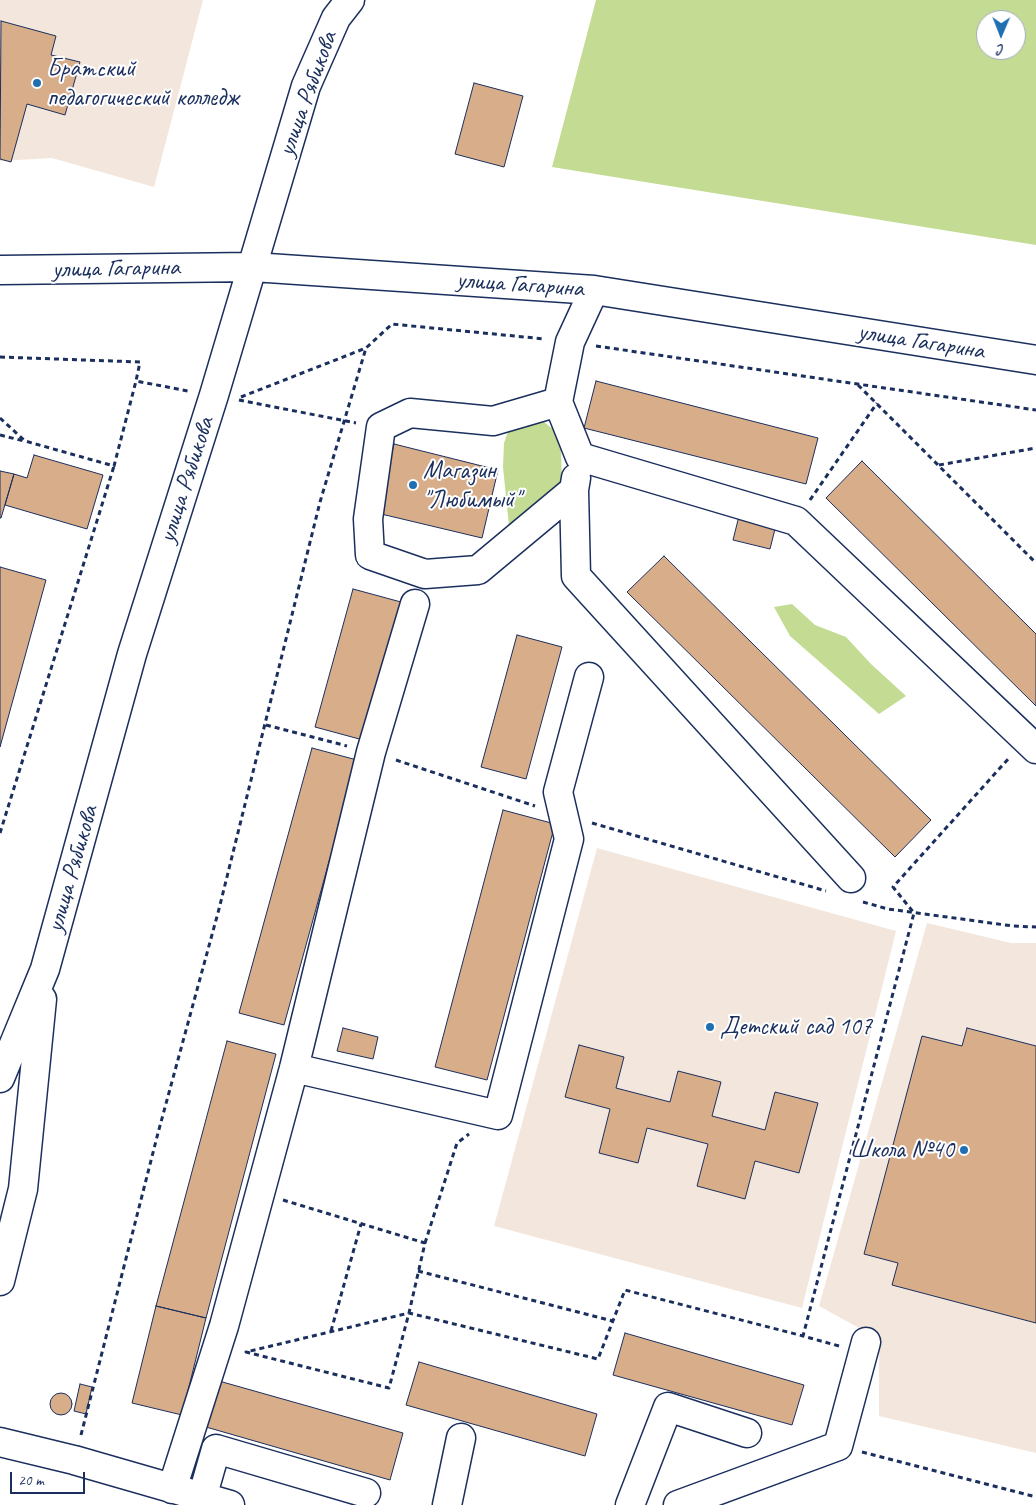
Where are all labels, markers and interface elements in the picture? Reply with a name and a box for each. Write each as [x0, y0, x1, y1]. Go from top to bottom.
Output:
north arrow [976, 10, 1026, 60]
street label: улица Рябикова [272, 28, 344, 160]
text: С [997, 41, 1004, 58]
place label: Братский педагогический колледж [47, 54, 238, 113]
marker: Братский педагогический колледж [31, 77, 43, 89]
street label: улица Гагарина [52, 253, 180, 285]
street label: улица Гагарина [455, 266, 585, 304]
street label: улица Гагарина [856, 317, 986, 367]
street label: улица Рябикова [153, 413, 221, 547]
place label: Магазин "Любимый" [423, 456, 520, 515]
marker: Магазин "Любимый" [407, 479, 419, 491]
street label: улица Рябикова [41, 802, 105, 936]
place label: Детский сад 107 [720, 1012, 872, 1042]
marker: Детский сад 107 [704, 1021, 716, 1033]
place label: Школа №40 [850, 1135, 954, 1165]
marker: Школа №40 [958, 1144, 970, 1156]
scale bar [12, 1462, 88, 1494]
text: 20 m [18, 1471, 44, 1490]

